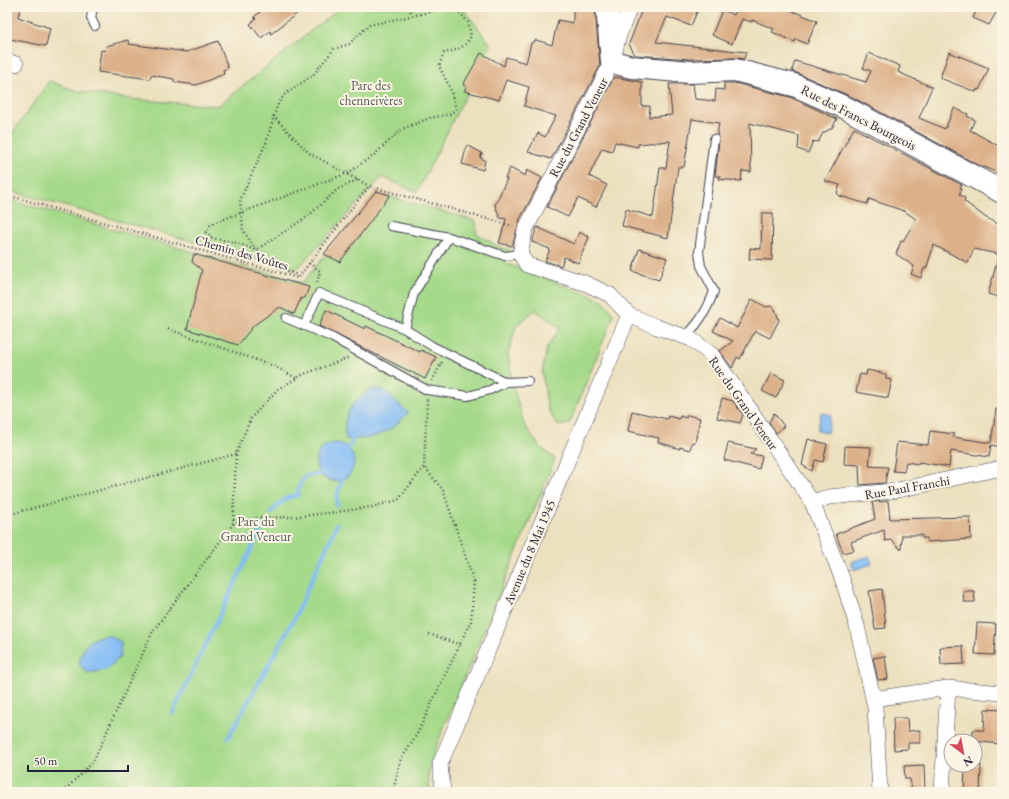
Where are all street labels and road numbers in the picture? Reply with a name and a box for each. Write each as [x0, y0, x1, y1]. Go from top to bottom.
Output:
street label: Rue du Grand Veneur [545, 74, 612, 180]
street label: Rue des Francs Bourgeois [798, 81, 919, 154]
street label: Chemin des Voûtes [193, 231, 290, 274]
street label: Rue du Grand Veneur [705, 353, 783, 454]
street label: Rue Paul Franchi [863, 472, 951, 503]
street label: Avenue du 8 Mai 1945 [499, 497, 559, 608]

